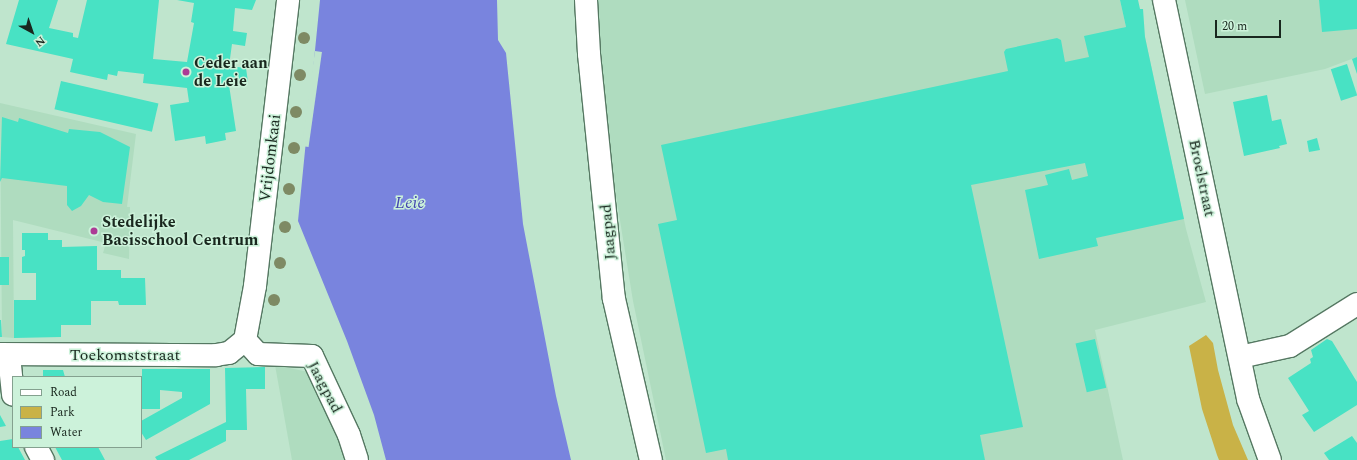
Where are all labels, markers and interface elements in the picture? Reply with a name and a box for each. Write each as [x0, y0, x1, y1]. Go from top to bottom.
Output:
north arrow [12, 12, 52, 52]
scale bar [1217, 12, 1283, 38]
text: 20 m [1222, 17, 1247, 36]
text: N [31, 32, 49, 51]
place label: Ceder aan de Leie [194, 53, 268, 91]
marker: Ceder aan de Leie [181, 67, 191, 77]
street label: Vrijdomkaai [255, 113, 285, 203]
street label: Broelstraat [1184, 138, 1220, 218]
water label: Leie [395, 194, 425, 214]
street label: Jaagpad [596, 203, 620, 261]
place label: Stedelijke Basisschool Centrum [102, 212, 258, 250]
marker: Stedelijke Basisschool Centrum [89, 226, 99, 236]
street label: Toekomststraat [70, 345, 180, 365]
street label: Jaagpad [303, 358, 347, 416]
legend [12, 376, 142, 448]
text: Road [50, 383, 77, 402]
text: Park [50, 403, 75, 422]
text: Water [50, 423, 82, 442]

